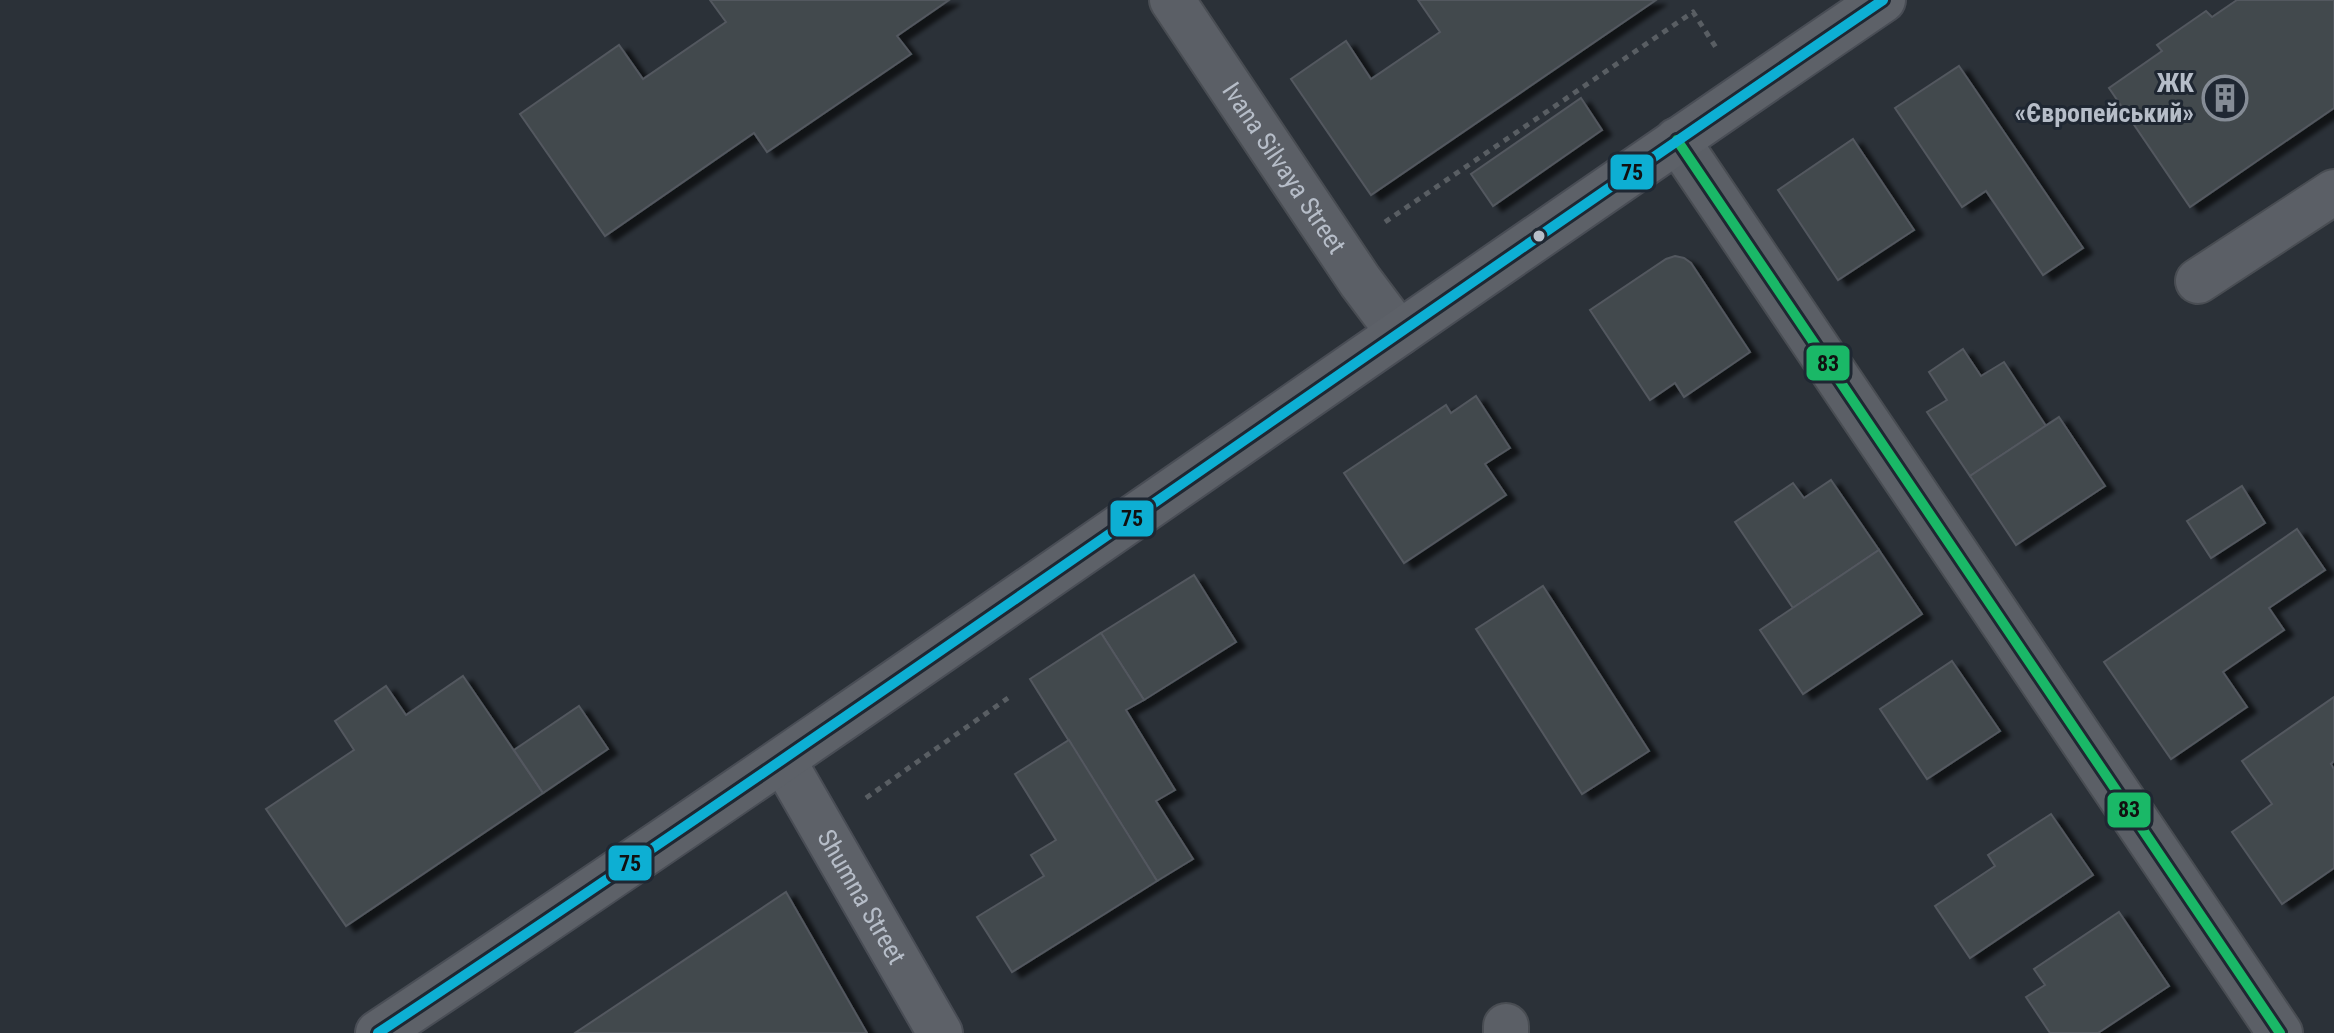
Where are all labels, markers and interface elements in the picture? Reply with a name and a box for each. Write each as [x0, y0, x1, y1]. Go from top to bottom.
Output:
place label: ЖК «Європейський» [2015, 68, 2194, 128]
building icon: ЖК «Європейський» [2201, 74, 2249, 122]
street label: Ivana Silvaya Street [1216, 77, 1352, 259]
line badge: 75 [1609, 153, 1655, 191]
text: 75 [1621, 160, 1643, 185]
unlabelled marker [1531, 228, 1547, 244]
line badge: 83 [1805, 344, 1851, 382]
text: 83 [1817, 351, 1839, 376]
line badge: 75 [1109, 499, 1155, 538]
text: 75 [1121, 506, 1143, 531]
line badge: 83 [2106, 791, 2152, 829]
text: 83 [2118, 797, 2140, 822]
street label: Shumna Street [811, 824, 912, 970]
line badge: 75 [607, 844, 653, 882]
text: 75 [619, 851, 641, 876]

